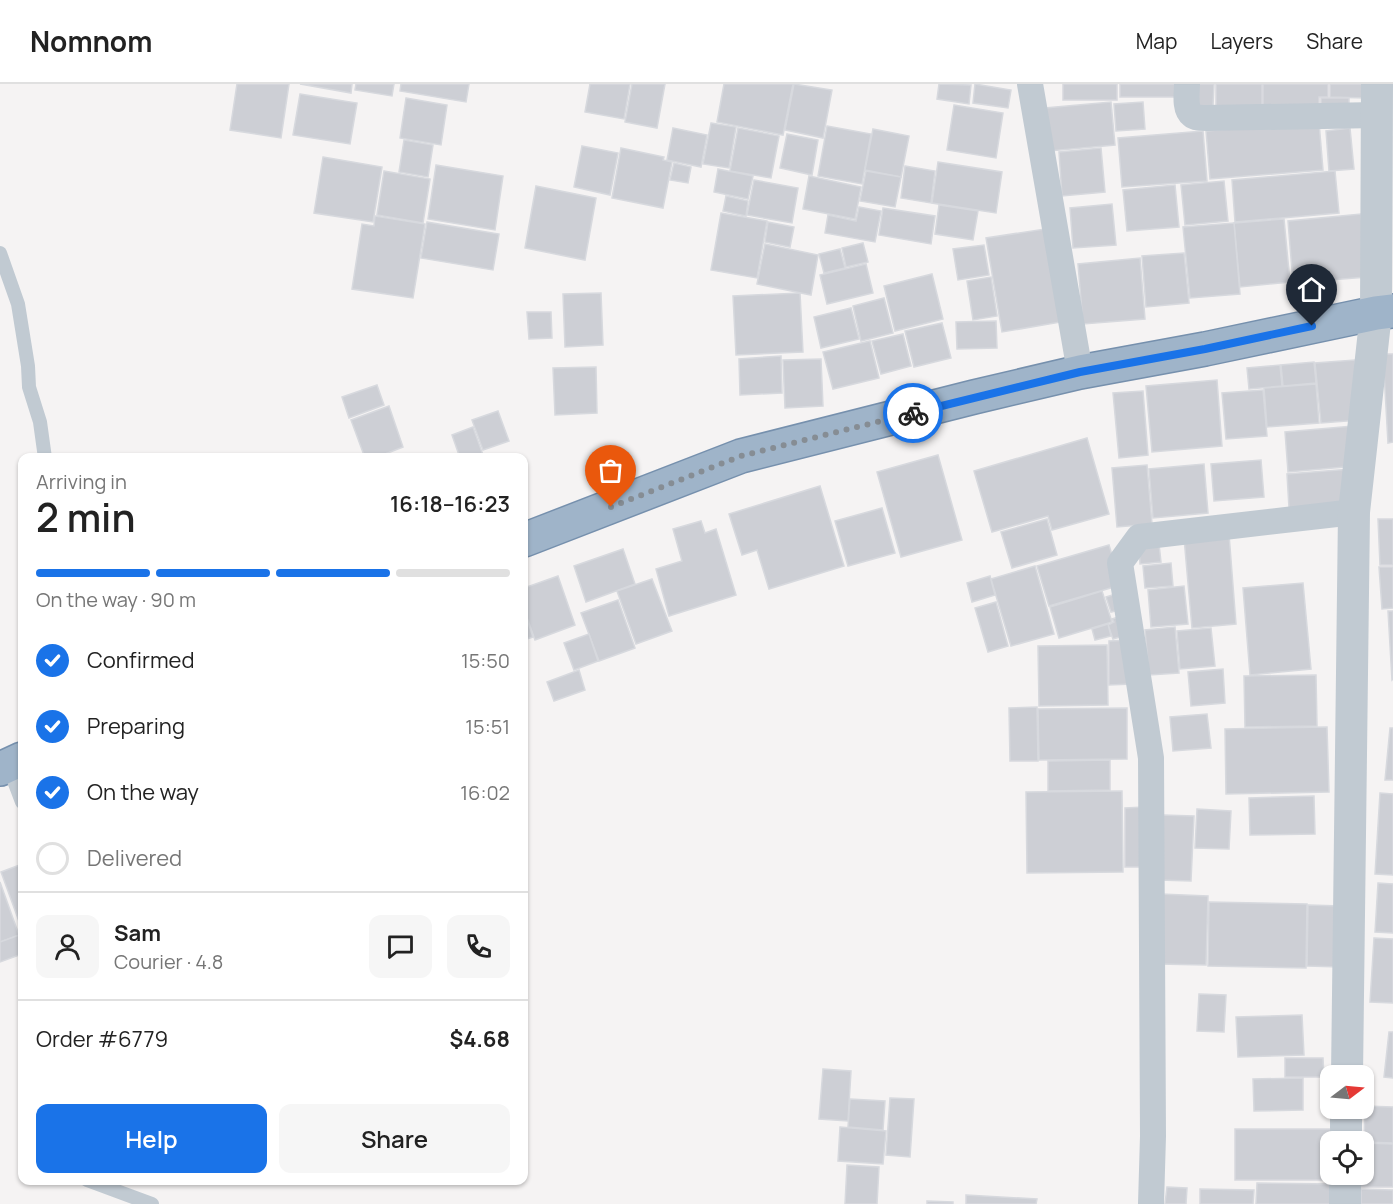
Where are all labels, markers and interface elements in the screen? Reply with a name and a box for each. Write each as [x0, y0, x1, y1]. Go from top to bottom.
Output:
text: Nomnom [30, 22, 152, 60]
text: Map [1136, 27, 1177, 55]
text: Layers [1210, 27, 1273, 55]
text: Share [1306, 27, 1363, 55]
pin [1286, 264, 1337, 326]
icon: home [1295, 273, 1328, 306]
courier [883, 383, 943, 443]
icon: bike [897, 397, 930, 430]
pin [585, 445, 636, 507]
icon: bag [594, 454, 627, 487]
text: Arriving in [36, 468, 127, 495]
text: 16:18–16:23 [390, 489, 510, 519]
text: 2 min [36, 490, 135, 544]
text: On the way · 90 m [36, 586, 196, 613]
icon: check [36, 644, 69, 677]
text: Confirmed [87, 645, 195, 675]
text: 15:50 [461, 647, 510, 674]
icon: check [36, 710, 69, 743]
text: Preparing [87, 711, 185, 741]
text: 15:51 [465, 713, 510, 740]
icon: check [36, 776, 69, 809]
text: On the way [87, 777, 199, 807]
text: 16:02 [460, 779, 510, 806]
text: Delivered [87, 843, 182, 873]
button: person [36, 915, 99, 978]
button: chat [369, 915, 432, 978]
button: phone [447, 915, 510, 978]
text: Sam [114, 918, 161, 948]
text: Courier · 4.8 [114, 948, 223, 975]
text: Order #6779 [36, 1024, 168, 1054]
text: $4.68 [449, 1024, 510, 1054]
north arrow [1320, 1065, 1374, 1119]
map controls [1320, 1065, 1374, 1185]
button: Help [36, 1104, 267, 1173]
button: Share [279, 1104, 510, 1173]
button: locate [1320, 1131, 1374, 1185]

